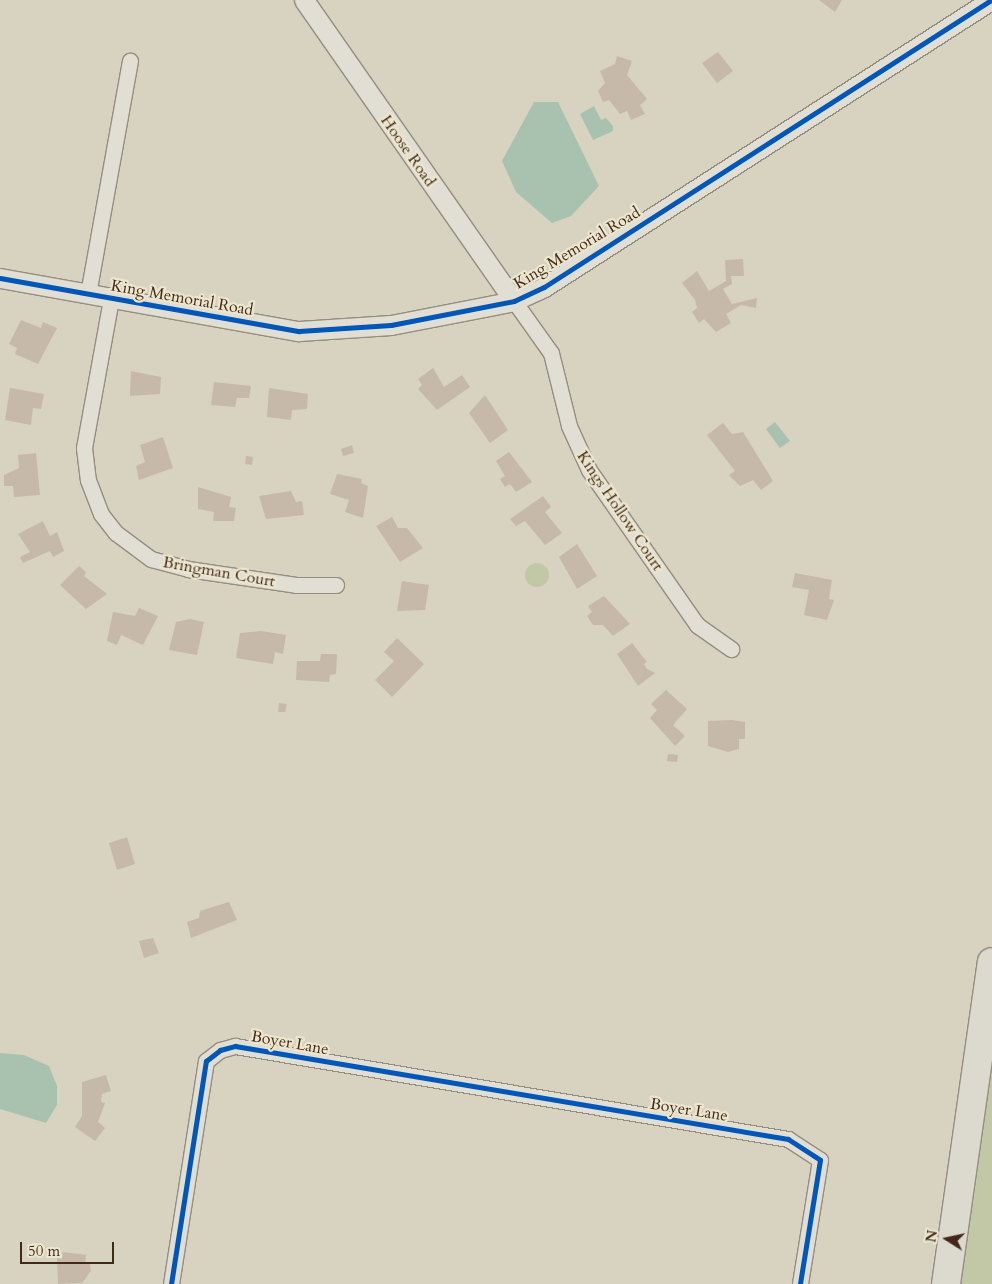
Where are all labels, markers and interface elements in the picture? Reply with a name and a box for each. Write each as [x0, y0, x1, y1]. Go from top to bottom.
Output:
street label: Hoose Road [376, 112, 440, 190]
street label: King Memorial Road [510, 203, 644, 293]
street label: King Memorial Road [109, 276, 255, 320]
street label: Kings Hollow Court [573, 447, 667, 575]
street label: Bringman Court [161, 553, 277, 591]
street label: Boyer Lane [250, 1027, 330, 1059]
street label: Boyer Lane [649, 1094, 729, 1126]
north arrow [922, 1214, 972, 1264]
text: N [921, 1229, 942, 1244]
scale bar [22, 1232, 116, 1264]
text: 50 m [28, 1241, 60, 1261]

